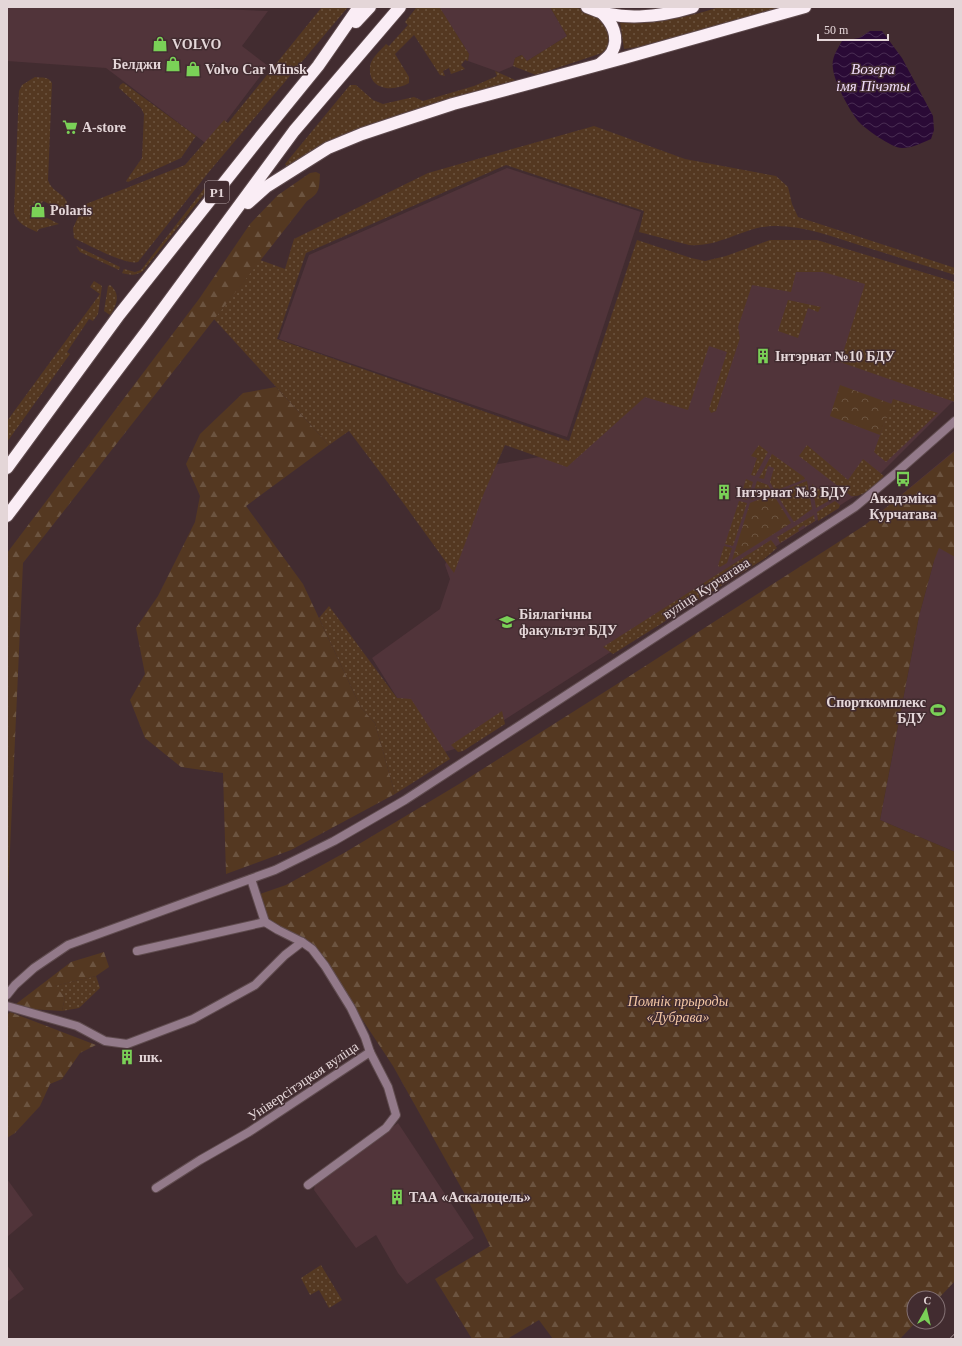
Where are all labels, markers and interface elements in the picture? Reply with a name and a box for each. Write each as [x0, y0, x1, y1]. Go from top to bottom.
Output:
scale bar [818, 16, 888, 42]
text: 50 m [824, 23, 849, 37]
shop icon: VOLVO [151, 35, 169, 53]
place label: VOLVO [172, 37, 222, 52]
shop icon: Белджи [164, 55, 182, 73]
place label: Белджи [112, 57, 161, 72]
shop icon: Volvo Car Minsk [184, 60, 202, 78]
water label: Возера імя Пічэты [836, 61, 910, 94]
place label: Volvo Car Minsk [205, 62, 307, 77]
supermarket icon: А-store [61, 118, 79, 136]
place label: А-store [82, 120, 126, 135]
road number: Р1 [205, 181, 229, 203]
shop icon: Polaris [29, 201, 47, 219]
place label: Polaris [50, 203, 93, 218]
building icon: Інтэрнат №10 БДУ [754, 347, 772, 365]
place label: Інтэрнат №10 БДУ [775, 349, 895, 364]
bus stop icon: Акадэміка Курчатава [894, 470, 912, 488]
building icon: Інтэрнат №3 БДУ [715, 483, 733, 501]
place label: Інтэрнат №3 БДУ [736, 485, 849, 500]
place label: Акадэміка Курчатава [869, 491, 937, 522]
street label: вуліца Курчатава [660, 554, 753, 622]
place label: Біялагічны факультэт БДУ [519, 607, 617, 638]
school or university icon: Біялагічны факультэт БДУ [498, 613, 516, 631]
place label: Спорткомплекс БДУ [826, 695, 926, 726]
sports icon: Спорткомплекс БДУ [929, 701, 947, 719]
park label: Помнік прыроды «Дубрава» [627, 994, 728, 1025]
street label: Універсітэцкая вуліца [245, 1038, 362, 1124]
building icon: шк. [118, 1048, 136, 1066]
place label: шк. [139, 1050, 162, 1065]
building icon: ТАА «Аскалоцель» [388, 1188, 406, 1206]
place label: ТАА «Аскалоцель» [409, 1190, 531, 1205]
north arrow [906, 1290, 946, 1330]
text: С [923, 1294, 932, 1307]

